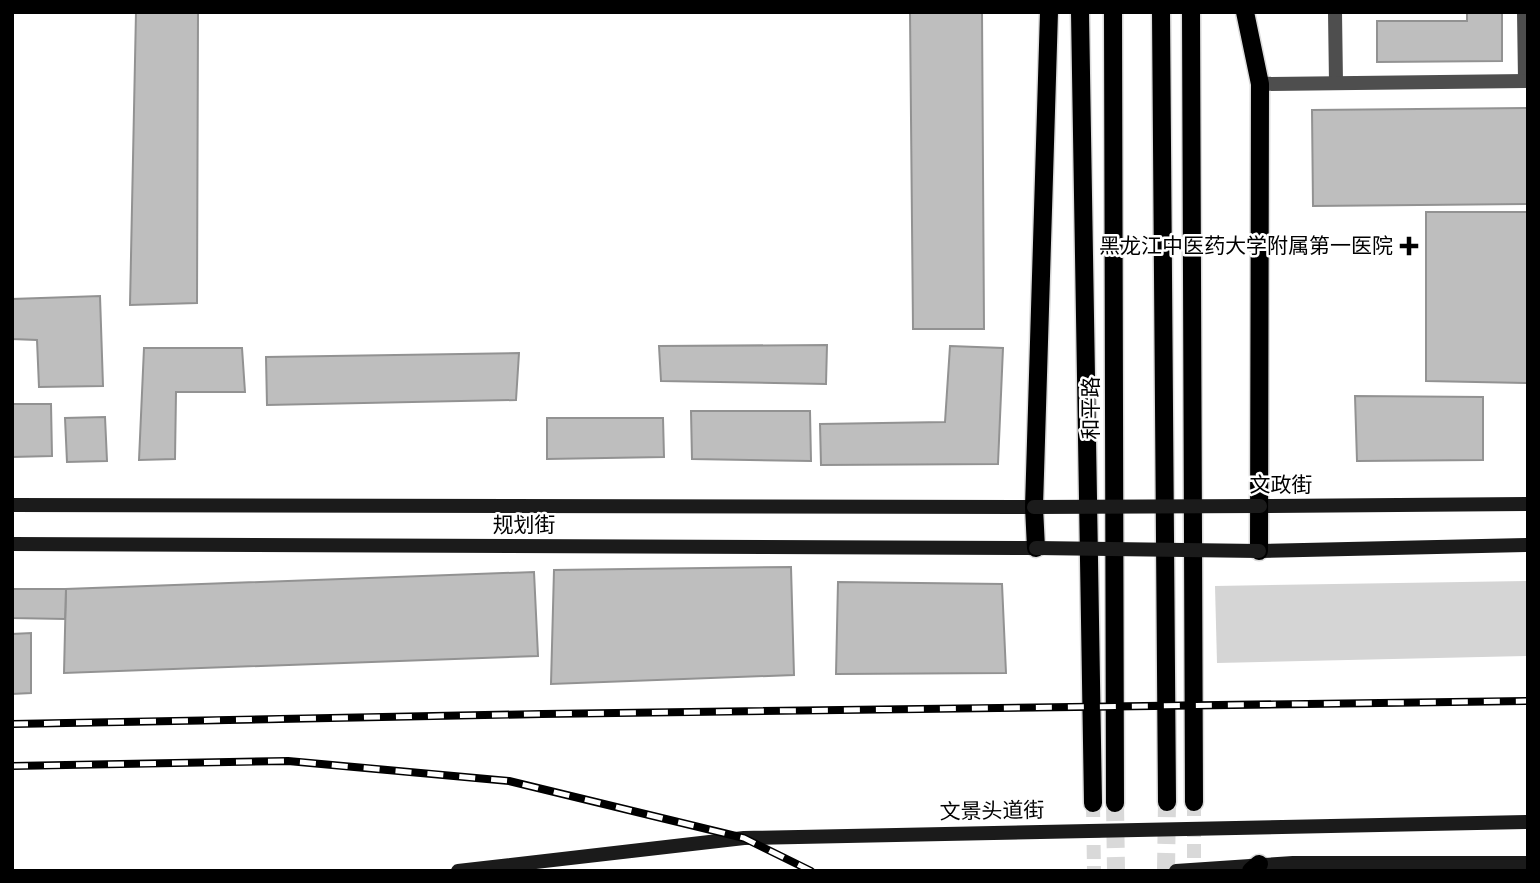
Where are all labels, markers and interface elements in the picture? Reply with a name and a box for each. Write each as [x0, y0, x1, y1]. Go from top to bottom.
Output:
place label: 黑龙江中医药大学附属第一医院 [1099, 234, 1393, 261]
marker: 黑龙江中医药大学附属第一医院 [1399, 236, 1419, 256]
street label: 和平路 [1079, 377, 1106, 440]
street label: 文政街 [1250, 473, 1313, 500]
street label: 规划街 [493, 513, 556, 540]
street label: 文景头道街 [939, 798, 1045, 827]

